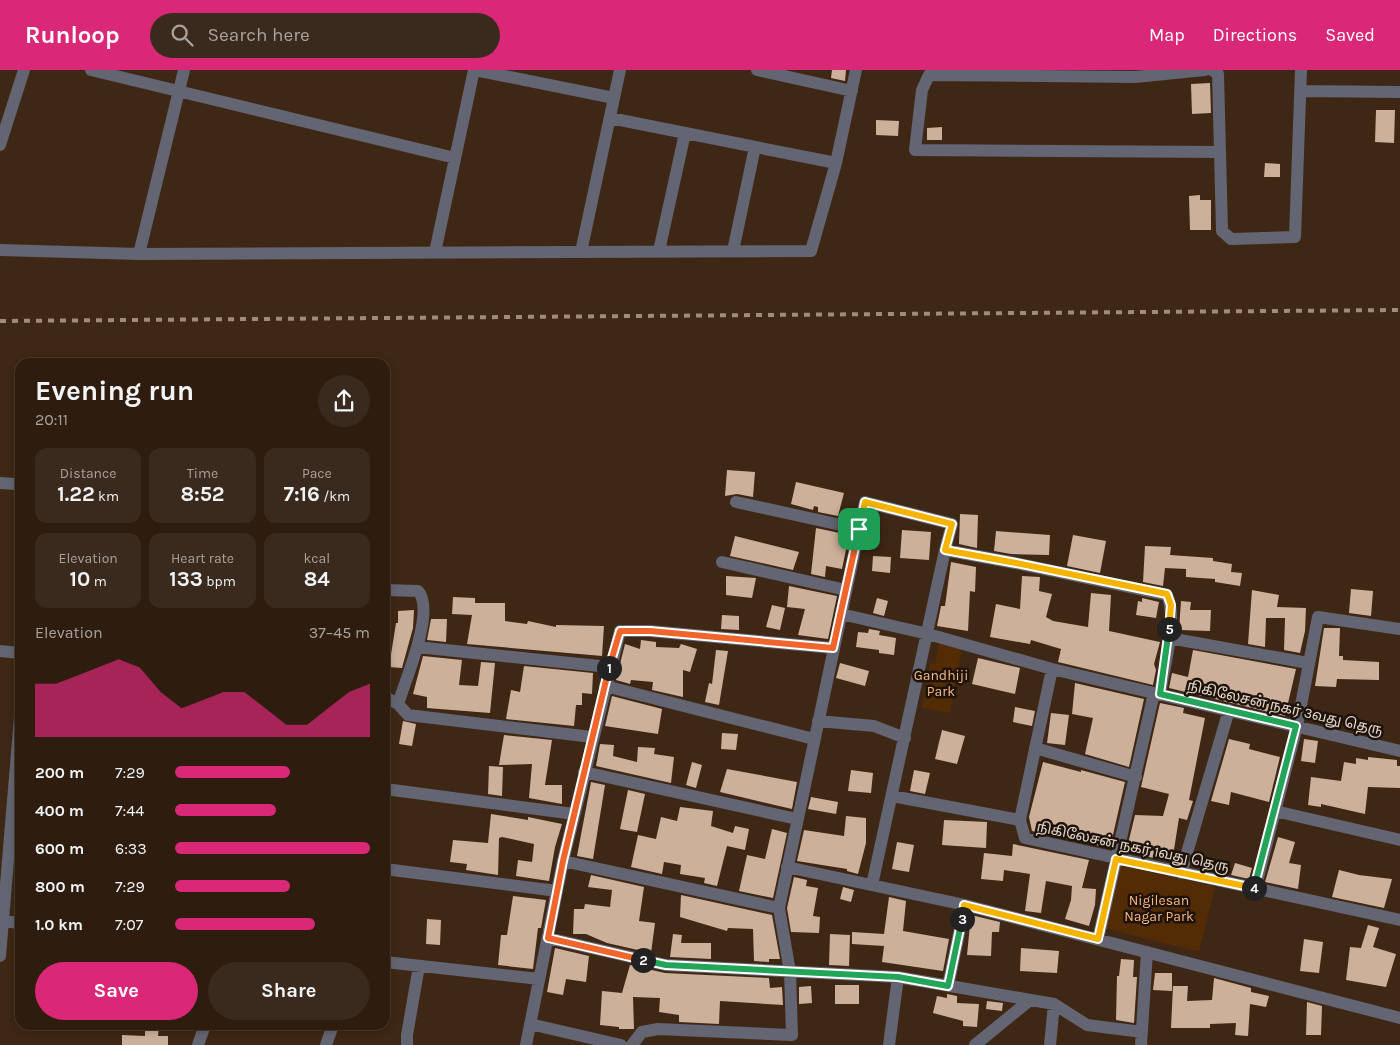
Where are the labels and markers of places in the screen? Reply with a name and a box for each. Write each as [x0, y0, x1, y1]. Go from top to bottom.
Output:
pin [838, 508, 880, 550]
pin: 5 [1156, 616, 1182, 642]
pin: 1 [596, 656, 622, 680]
pin: 4 [1242, 876, 1266, 900]
pin: 3 [950, 906, 974, 932]
pin: 2 [630, 948, 656, 972]

